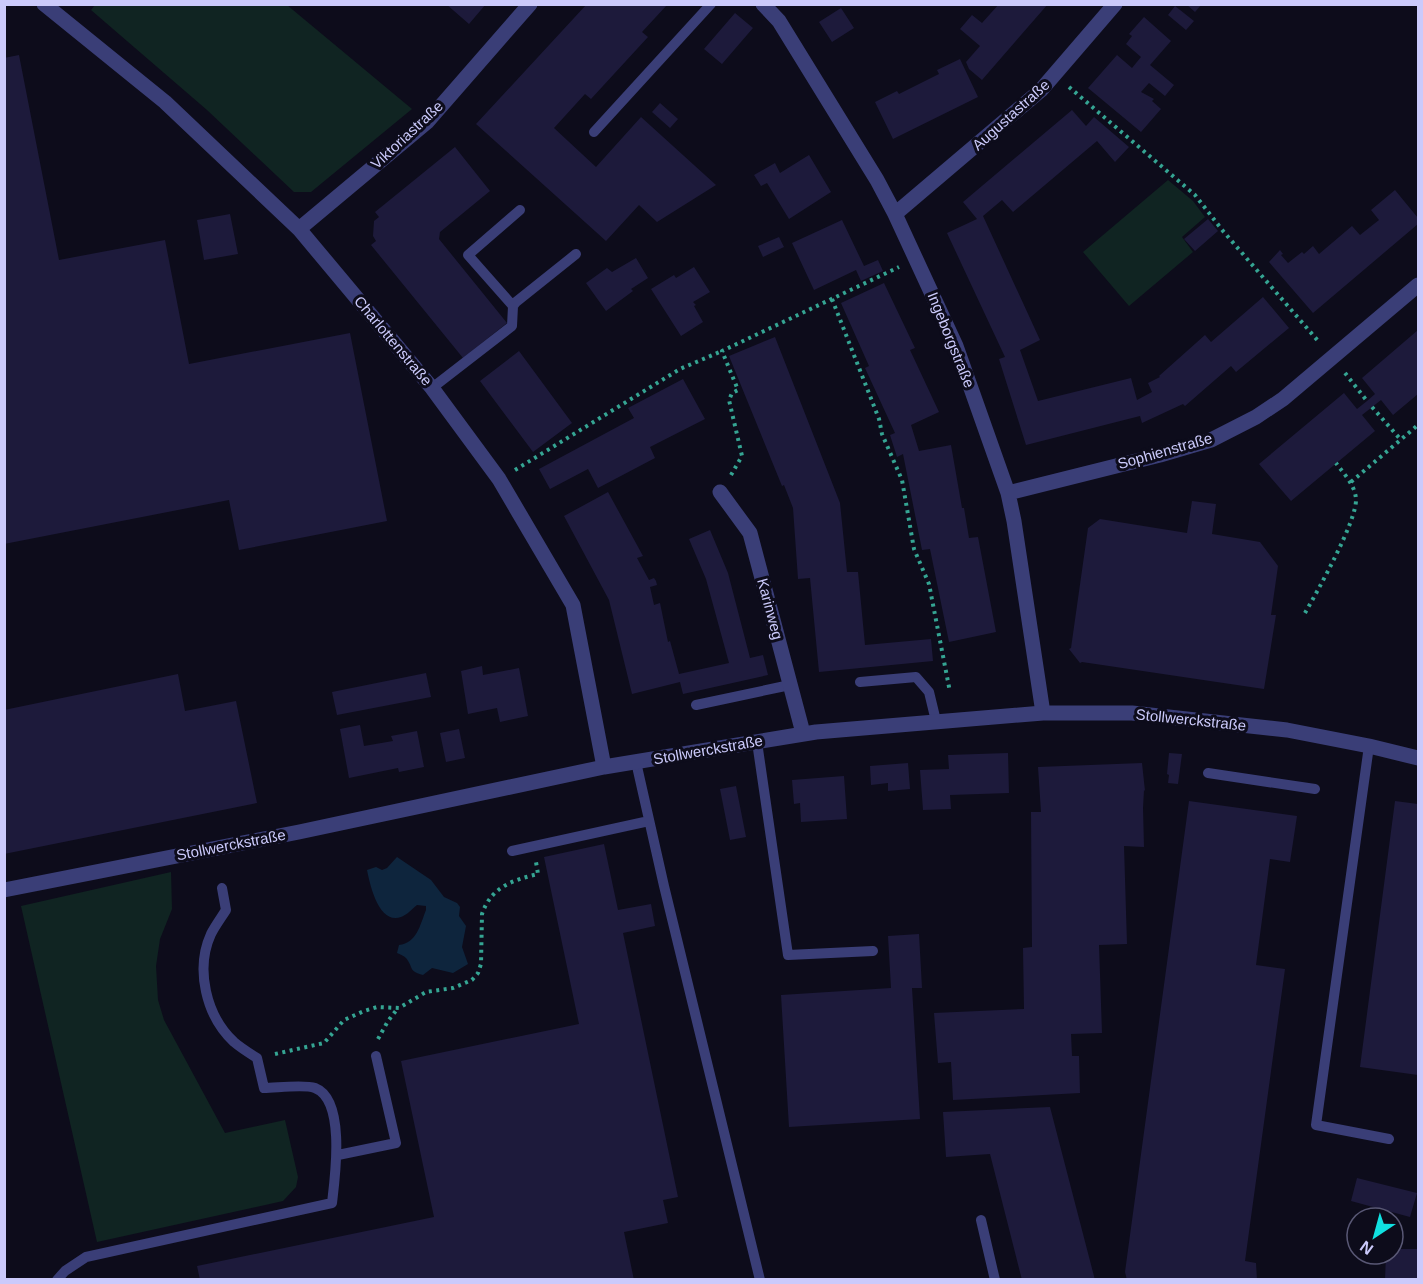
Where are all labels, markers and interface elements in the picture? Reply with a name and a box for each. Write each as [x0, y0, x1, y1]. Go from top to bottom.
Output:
street label: Augustastraße [969, 76, 1053, 154]
street label: Viktoriastraße [367, 97, 446, 172]
street label: Ingeborgstraße [925, 289, 978, 390]
street label: Charlottenstraße [351, 292, 436, 389]
street label: Sophienstraße [1116, 429, 1214, 472]
street label: Karinweg [754, 576, 787, 641]
street label: Stollwerckstraße [1135, 705, 1247, 734]
street label: Stollwerckstraße [652, 732, 764, 768]
street label: Stollwerckstraße [175, 826, 287, 863]
north arrow [1345, 1206, 1405, 1266]
text: N [1357, 1237, 1376, 1258]

